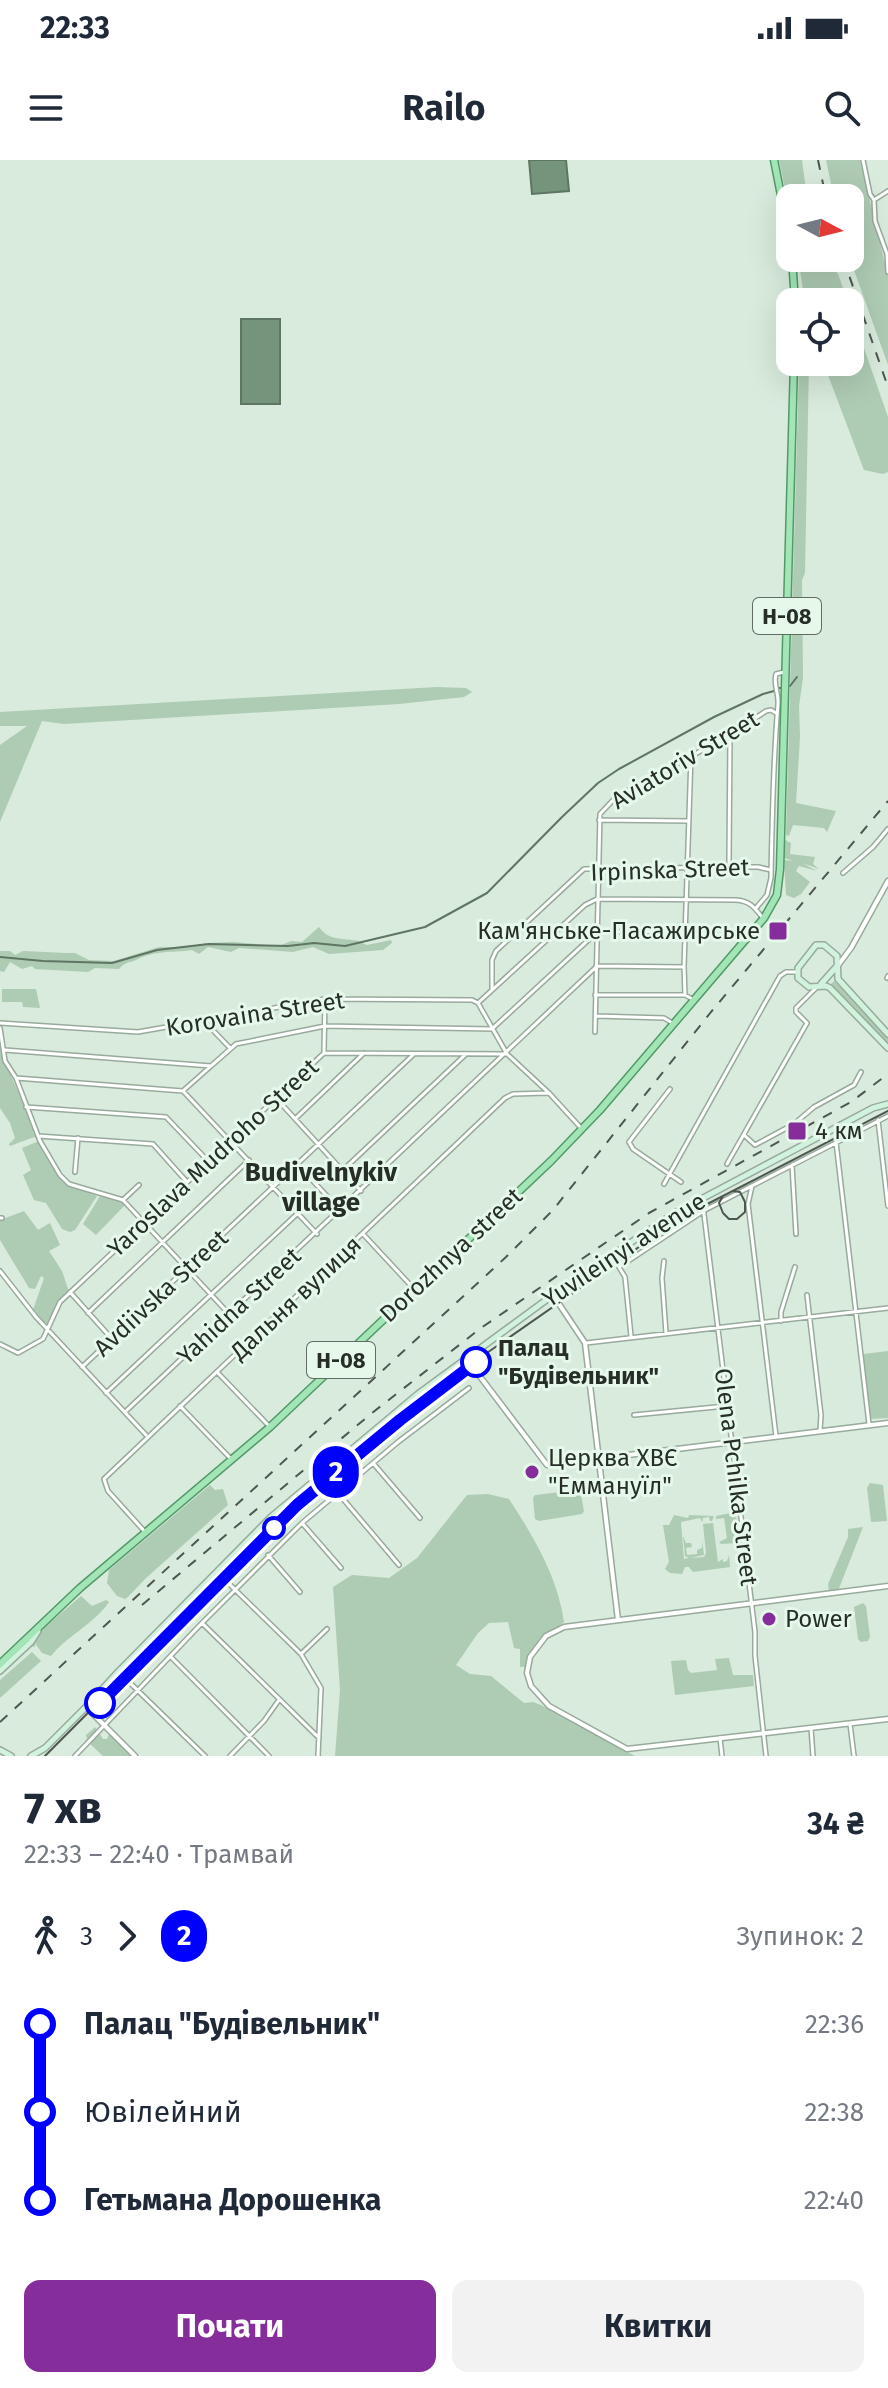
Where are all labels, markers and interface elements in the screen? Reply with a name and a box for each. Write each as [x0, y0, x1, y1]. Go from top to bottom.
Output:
text: 22:33 [40, 10, 110, 46]
icon: menu [24, 86, 68, 130]
text: Railo [402, 86, 486, 130]
icon: search [820, 86, 864, 130]
north arrow [776, 184, 864, 272]
map controls [776, 184, 864, 376]
button: locate [776, 288, 864, 376]
road number: Н-08 [753, 598, 821, 634]
street label: Aviatoriv Street [606, 705, 764, 815]
street label: Irpinska Street [590, 853, 750, 887]
place label: Кам'янське-Пасажирське [477, 917, 760, 945]
marker: Кам'янське-Пасажирське [767, 920, 789, 942]
street label: Korovaina Street [164, 986, 346, 1042]
street label: Yaroslava Mudroho Street [102, 1053, 324, 1263]
place label: 4 км [815, 1117, 863, 1145]
marker: 4 км [786, 1120, 808, 1142]
district label: Budivelnykiv village [245, 1157, 398, 1218]
street label: Dorozhnya street [374, 1182, 528, 1328]
street label: Yuvileinyi avenue [537, 1187, 711, 1313]
street label: Avdiivska Street [88, 1224, 234, 1362]
street label: Дальня вулиця [224, 1230, 367, 1366]
street label: Yahidna Street [172, 1242, 307, 1370]
place label: Палац "Будівельник" [498, 1334, 659, 1390]
road number: Н-08 [307, 1342, 375, 1378]
marker: Палац "Будівельник" [461, 1347, 491, 1377]
street label: Olena Pchilka Street [709, 1367, 763, 1588]
place label: Церква ХВЄ "Еммануїл" [548, 1444, 677, 1500]
line badge: 2 [310, 1446, 362, 1498]
text: 2 [329, 1455, 343, 1488]
marker: Церква ХВЄ "Еммануїл" [523, 1463, 541, 1481]
unlabelled marker [263, 1517, 285, 1539]
place label: Power [785, 1605, 853, 1633]
marker: Power [760, 1610, 778, 1628]
unlabelled marker [85, 1688, 115, 1718]
text: 7 хв [24, 1782, 102, 1835]
text: 34 ₴ [807, 1806, 864, 1842]
text: 22:33 – 22:40 · Трамвай [24, 1839, 294, 1870]
icon: walk [24, 1914, 68, 1958]
icon: forward [105, 1914, 149, 1958]
text: 2 [177, 1919, 191, 1952]
text: 3 [80, 1921, 93, 1952]
text: Зупинок: 2 [737, 1921, 864, 1952]
text: Палац "Будівельник" [84, 2006, 380, 2042]
text: 22:36 [805, 2009, 864, 2040]
text: Ювілейний [84, 2094, 242, 2130]
text: 22:38 [804, 2097, 864, 2128]
text: Гетьмана Дорошенка [84, 2182, 382, 2218]
text: 22:40 [804, 2185, 864, 2216]
button: Почати [24, 2280, 436, 2372]
button: Квитки [452, 2280, 864, 2372]

